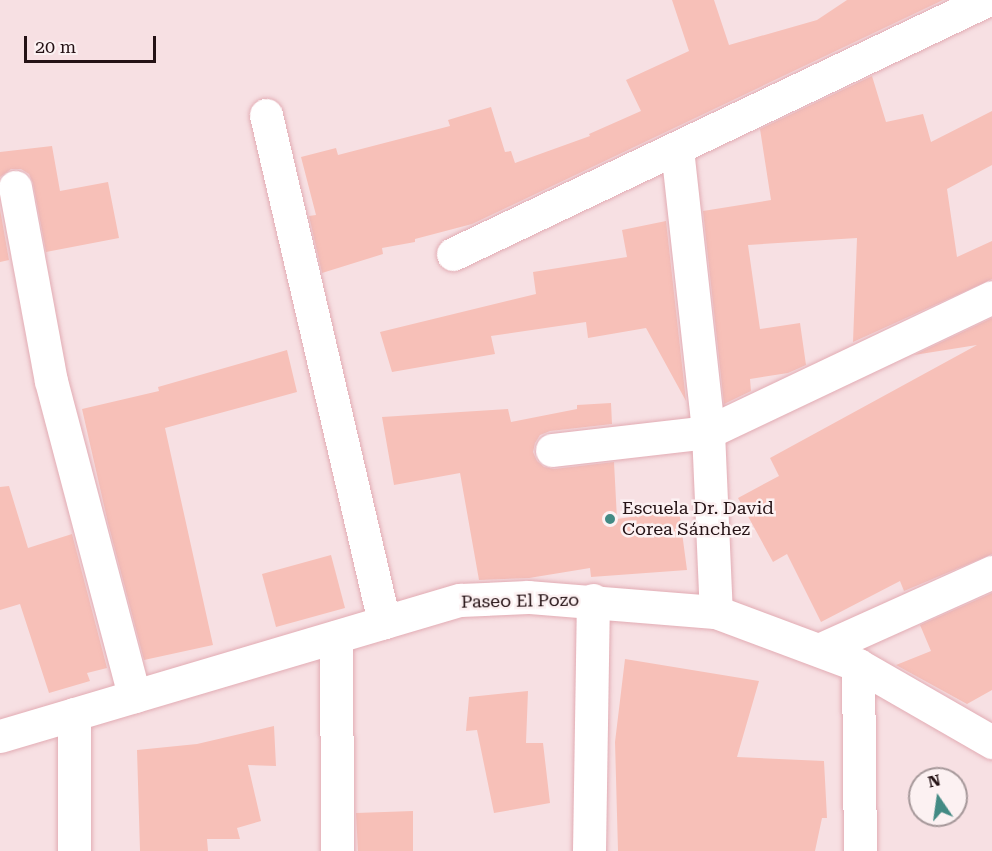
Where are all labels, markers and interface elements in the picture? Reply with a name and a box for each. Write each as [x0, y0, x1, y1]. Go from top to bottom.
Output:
scale bar [27, 24, 159, 62]
text: 20 m [35, 36, 76, 57]
place label: Escuela Dr. David Corea Sánchez [622, 498, 774, 540]
marker: Escuela Dr. David Corea Sánchez [603, 512, 617, 526]
street label: Paseo El Pozo [461, 589, 579, 613]
north arrow [908, 767, 968, 827]
text: N [926, 770, 942, 792]

